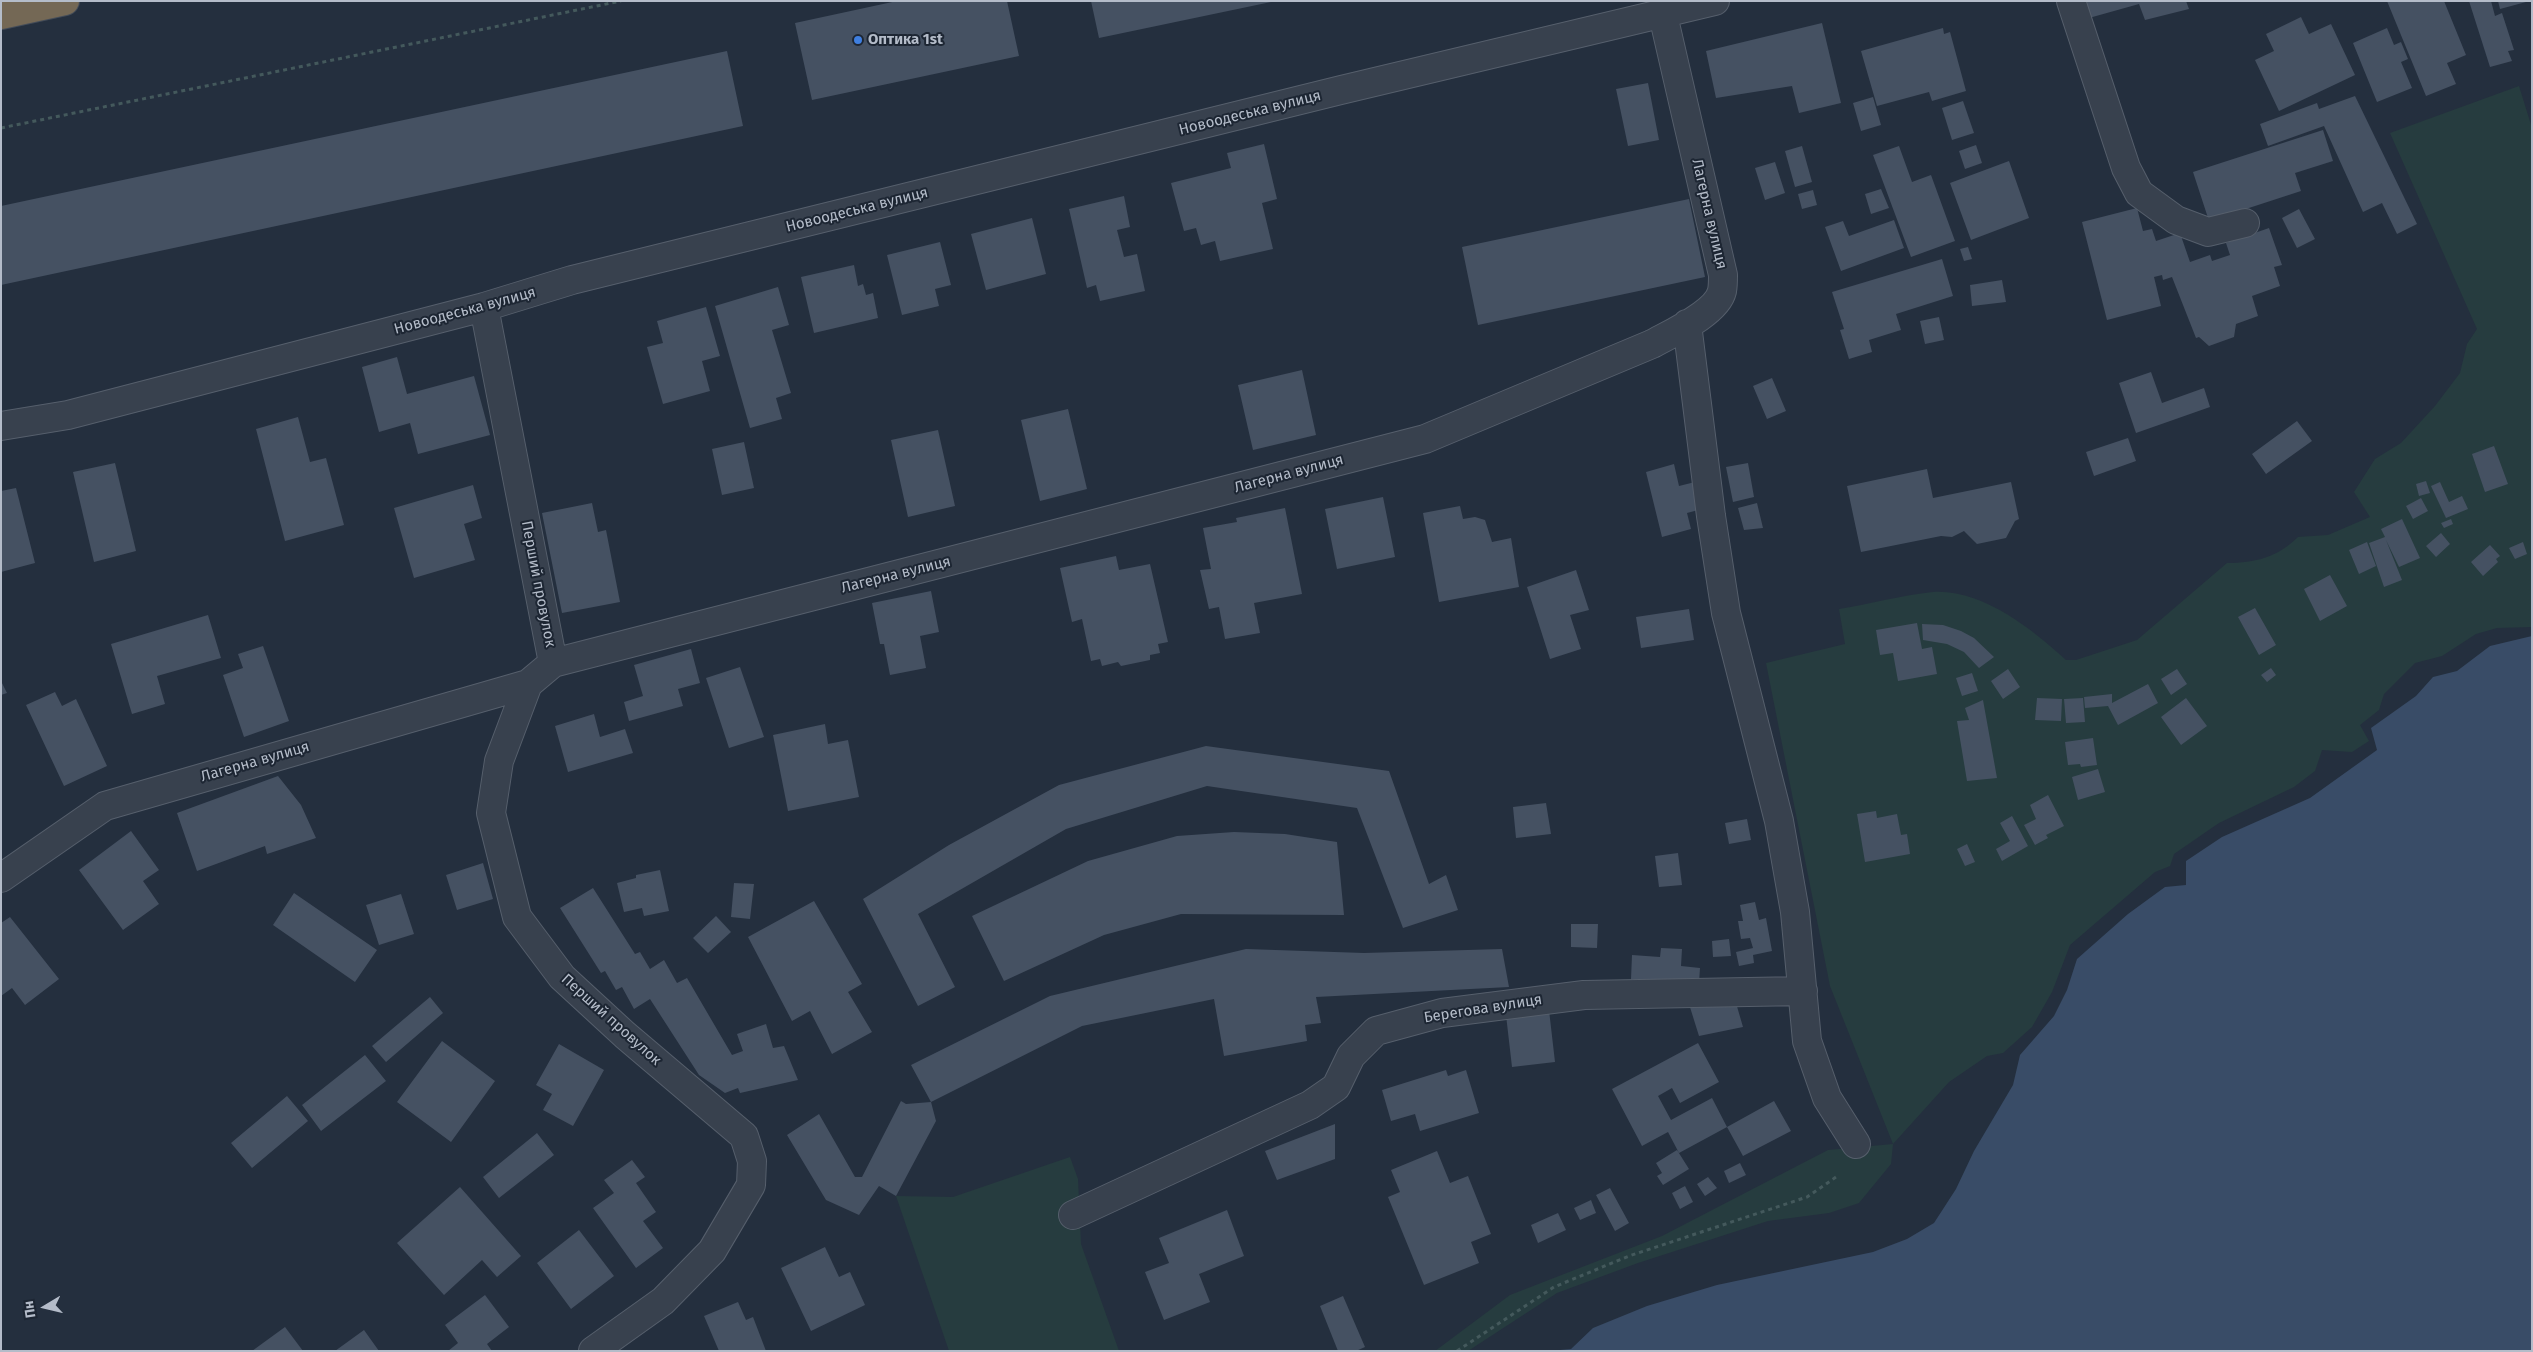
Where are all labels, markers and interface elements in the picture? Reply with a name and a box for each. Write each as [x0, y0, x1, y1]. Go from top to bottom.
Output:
place label: Оптика 1st [868, 31, 943, 49]
marker: Оптика 1st [852, 34, 864, 46]
street label: Новоодеська вулиця [1177, 87, 1323, 139]
street label: Лагерна вулиця [1688, 157, 1730, 271]
street label: Новоодеська вулиця [784, 184, 930, 236]
street label: Новоодеська вулиця [392, 283, 538, 339]
street label: Лагерна вулиця [1232, 451, 1346, 497]
street label: Перший провулок [517, 519, 559, 649]
street label: Лагерна вулиця [839, 553, 953, 597]
street label: Лагерна вулиця [199, 738, 311, 786]
street label: Перший провулок [557, 970, 665, 1070]
street label: Берегова вулиця [1423, 991, 1543, 1027]
north arrow [20, 1282, 70, 1332]
text: Пн [20, 1299, 39, 1319]

